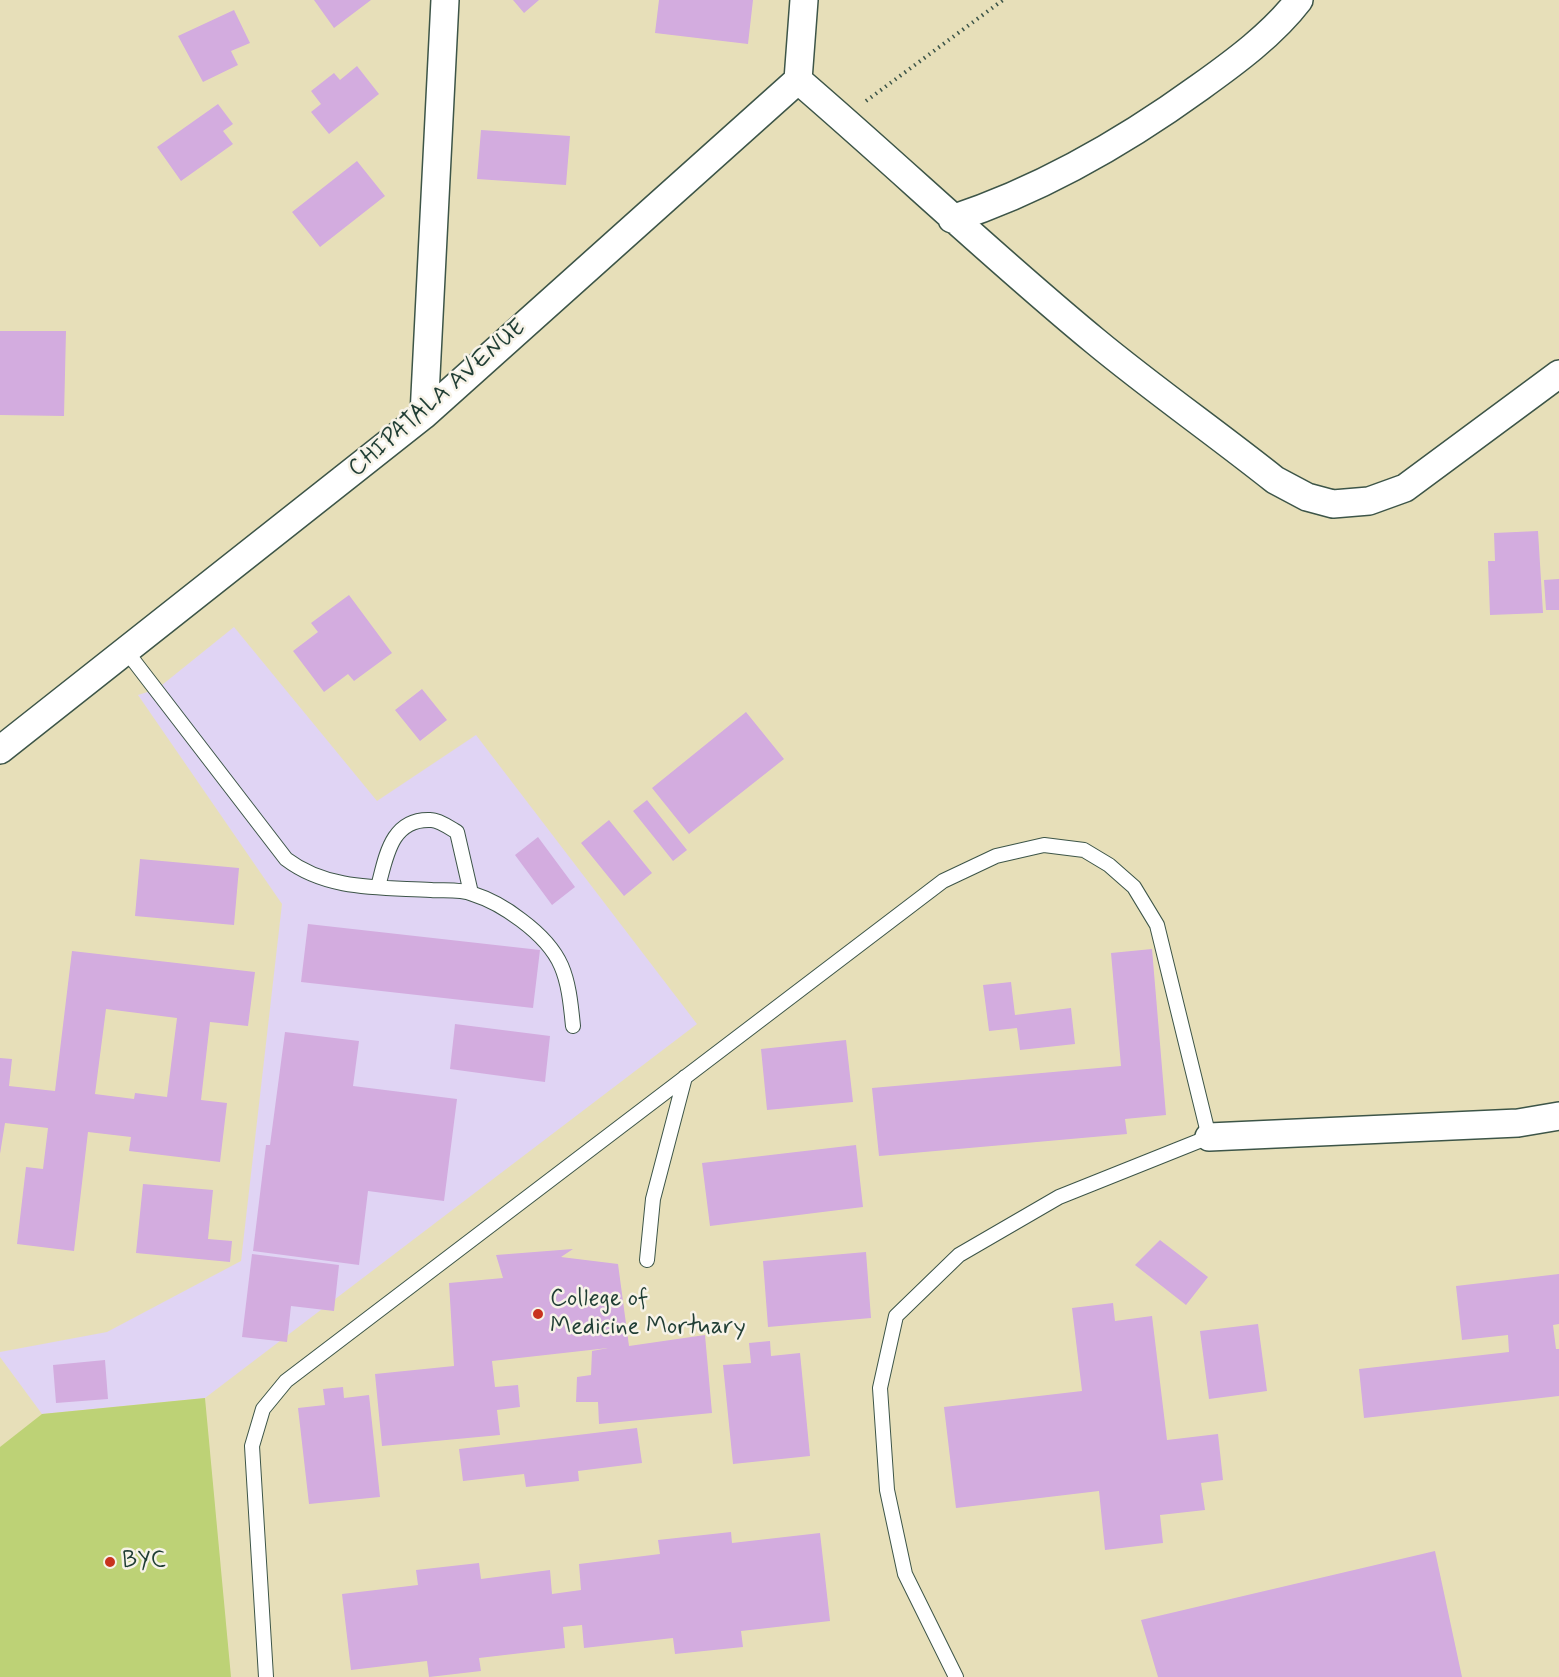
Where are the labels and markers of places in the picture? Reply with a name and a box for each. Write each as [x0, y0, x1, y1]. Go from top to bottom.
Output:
place label: College of Medicine Mortuary [550, 1286, 746, 1342]
marker: College of Medicine Mortuary [531, 1307, 545, 1321]
place label: BYC [122, 1548, 166, 1576]
marker: BYC [103, 1555, 117, 1569]

